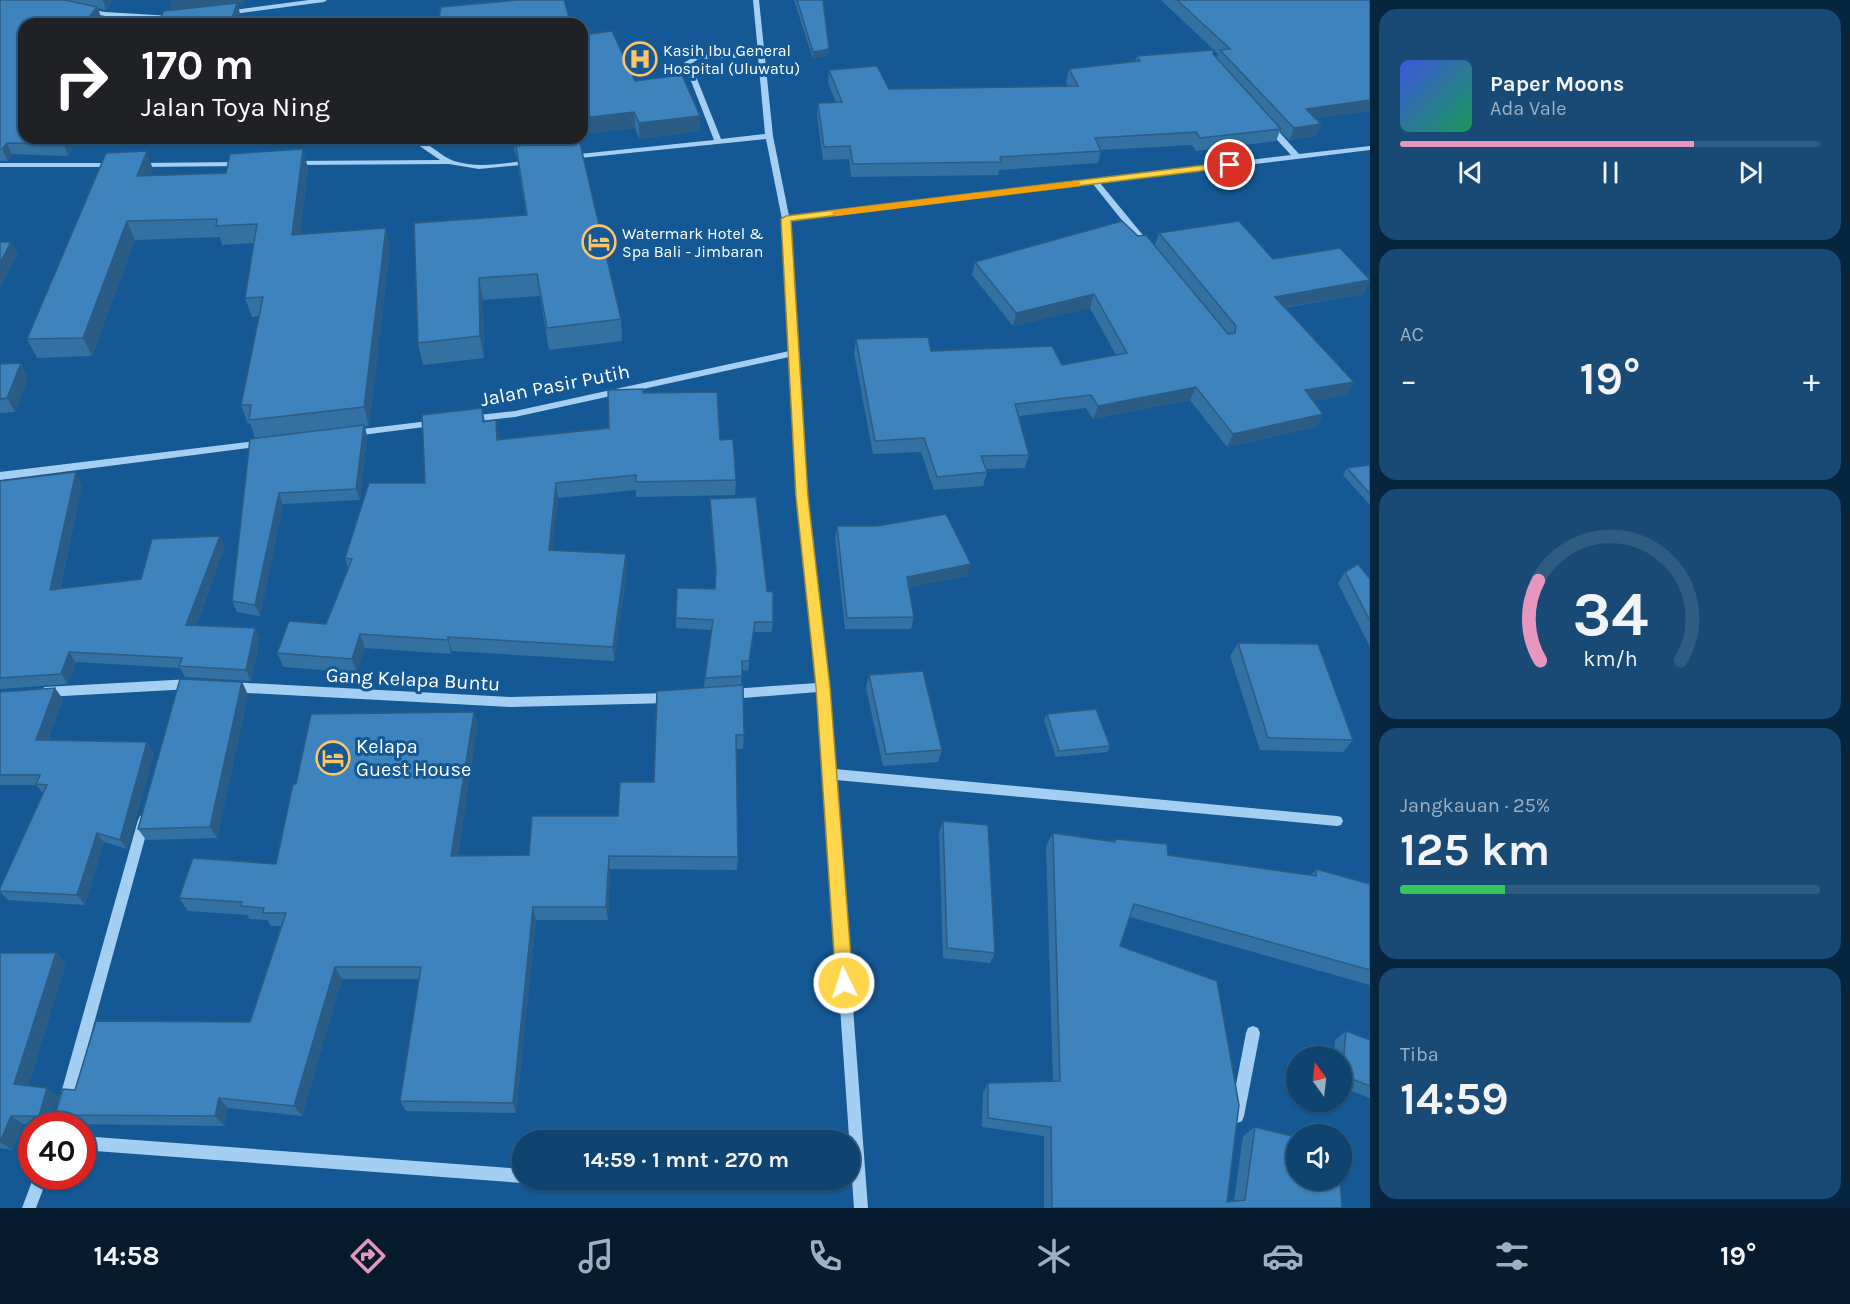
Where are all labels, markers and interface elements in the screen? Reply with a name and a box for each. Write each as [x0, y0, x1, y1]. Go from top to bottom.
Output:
text: 170 m [141, 40, 254, 90]
hospital icon: Kasih Ibu General Hospital (Uluwatu) [622, 41, 658, 77]
place label: Kasih Ibu General Hospital (Uluwatu) [663, 41, 800, 78]
icon: right [42, 42, 120, 120]
text: Paper Moons [1490, 71, 1624, 97]
text: Jalan Toya Ning [141, 91, 330, 123]
text: Ada Vale [1490, 97, 1567, 120]
pin [1204, 139, 1255, 190]
icon: arrive [1213, 148, 1246, 181]
icon: previous [1454, 156, 1487, 189]
icon: pause [1594, 156, 1627, 189]
icon: next [1734, 156, 1767, 189]
hotel icon: Watermark Hotel & Spa Bali - Jimbaran [581, 224, 617, 260]
place label: Watermark Hotel & Spa Bali - Jimbaran [622, 224, 764, 261]
text: AC [1400, 323, 1424, 346]
text: 19° [1580, 353, 1640, 405]
street label: Jalan Pasir Putih [478, 360, 632, 411]
text: − [1400, 361, 1417, 399]
text: + [1803, 361, 1820, 399]
text: 34 [1572, 578, 1648, 651]
text: km/h [1583, 646, 1637, 671]
street label: Gang Kelapa Buntu [325, 663, 501, 696]
place label: Kelapa Guest House [356, 735, 471, 781]
hotel icon: Kelapa Guest House [315, 740, 351, 776]
text: Jangkauan · 25% [1400, 794, 1550, 817]
text: 125 km [1400, 824, 1550, 876]
position arrow [812, 951, 876, 1015]
text: Tiba [1400, 1043, 1439, 1066]
north arrow [1286, 1046, 1352, 1112]
map controls [1286, 1046, 1352, 1190]
text: 14:59 [1400, 1073, 1509, 1125]
speed limit sign: 40 [18, 1112, 96, 1190]
button: sound [1286, 1124, 1352, 1190]
text: 14:59 · 1 mnt · 270 m [583, 1147, 789, 1173]
icon: directions [347, 1235, 389, 1277]
icon: music [575, 1235, 617, 1277]
icon: phone [804, 1235, 846, 1277]
icon: climate [1033, 1235, 1075, 1277]
icon: car [1262, 1235, 1304, 1277]
icon: filters [1491, 1235, 1533, 1277]
text: 14:58 [93, 1240, 160, 1272]
text: 19° [1720, 1240, 1757, 1272]

